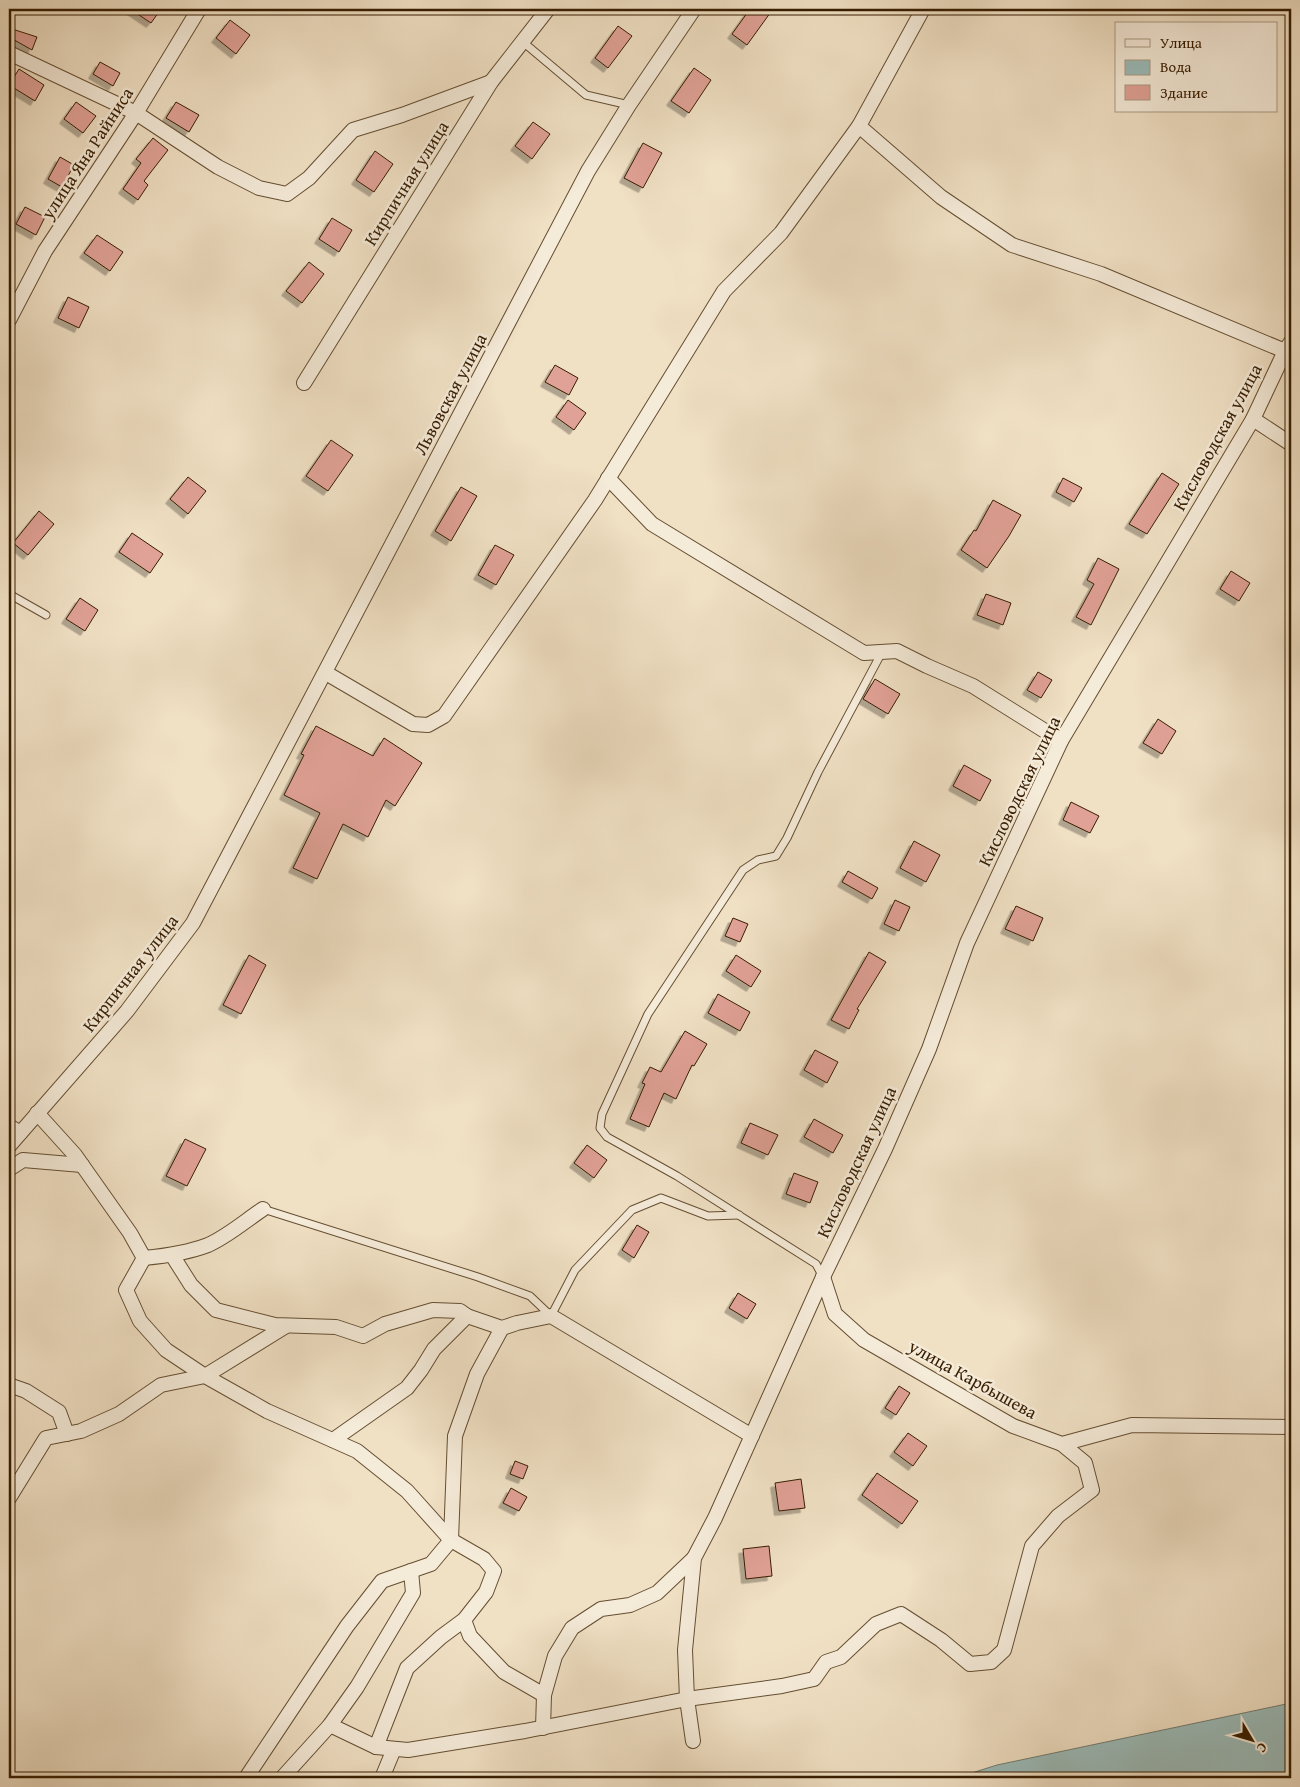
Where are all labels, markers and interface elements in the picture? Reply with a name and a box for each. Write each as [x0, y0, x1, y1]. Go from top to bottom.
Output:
legend [1115, 22, 1278, 112]
text: Улица [1160, 32, 1203, 53]
text: Вода [1160, 56, 1192, 77]
street label: улица Яна Райниса [34, 81, 140, 225]
text: Здание [1160, 82, 1208, 103]
street label: Кирпичная улица [357, 115, 455, 251]
street label: Львовская улица [407, 328, 494, 460]
street label: Кисловодская улица [1165, 358, 1269, 515]
street label: Кисловодская улица [971, 711, 1067, 871]
street label: Кирпичная улица [75, 908, 185, 1038]
street label: Кисловодская улица [809, 1081, 903, 1242]
street label: улица Карбышева [903, 1332, 1043, 1426]
north arrow [1228, 1714, 1278, 1764]
text: С [1252, 1739, 1273, 1757]

